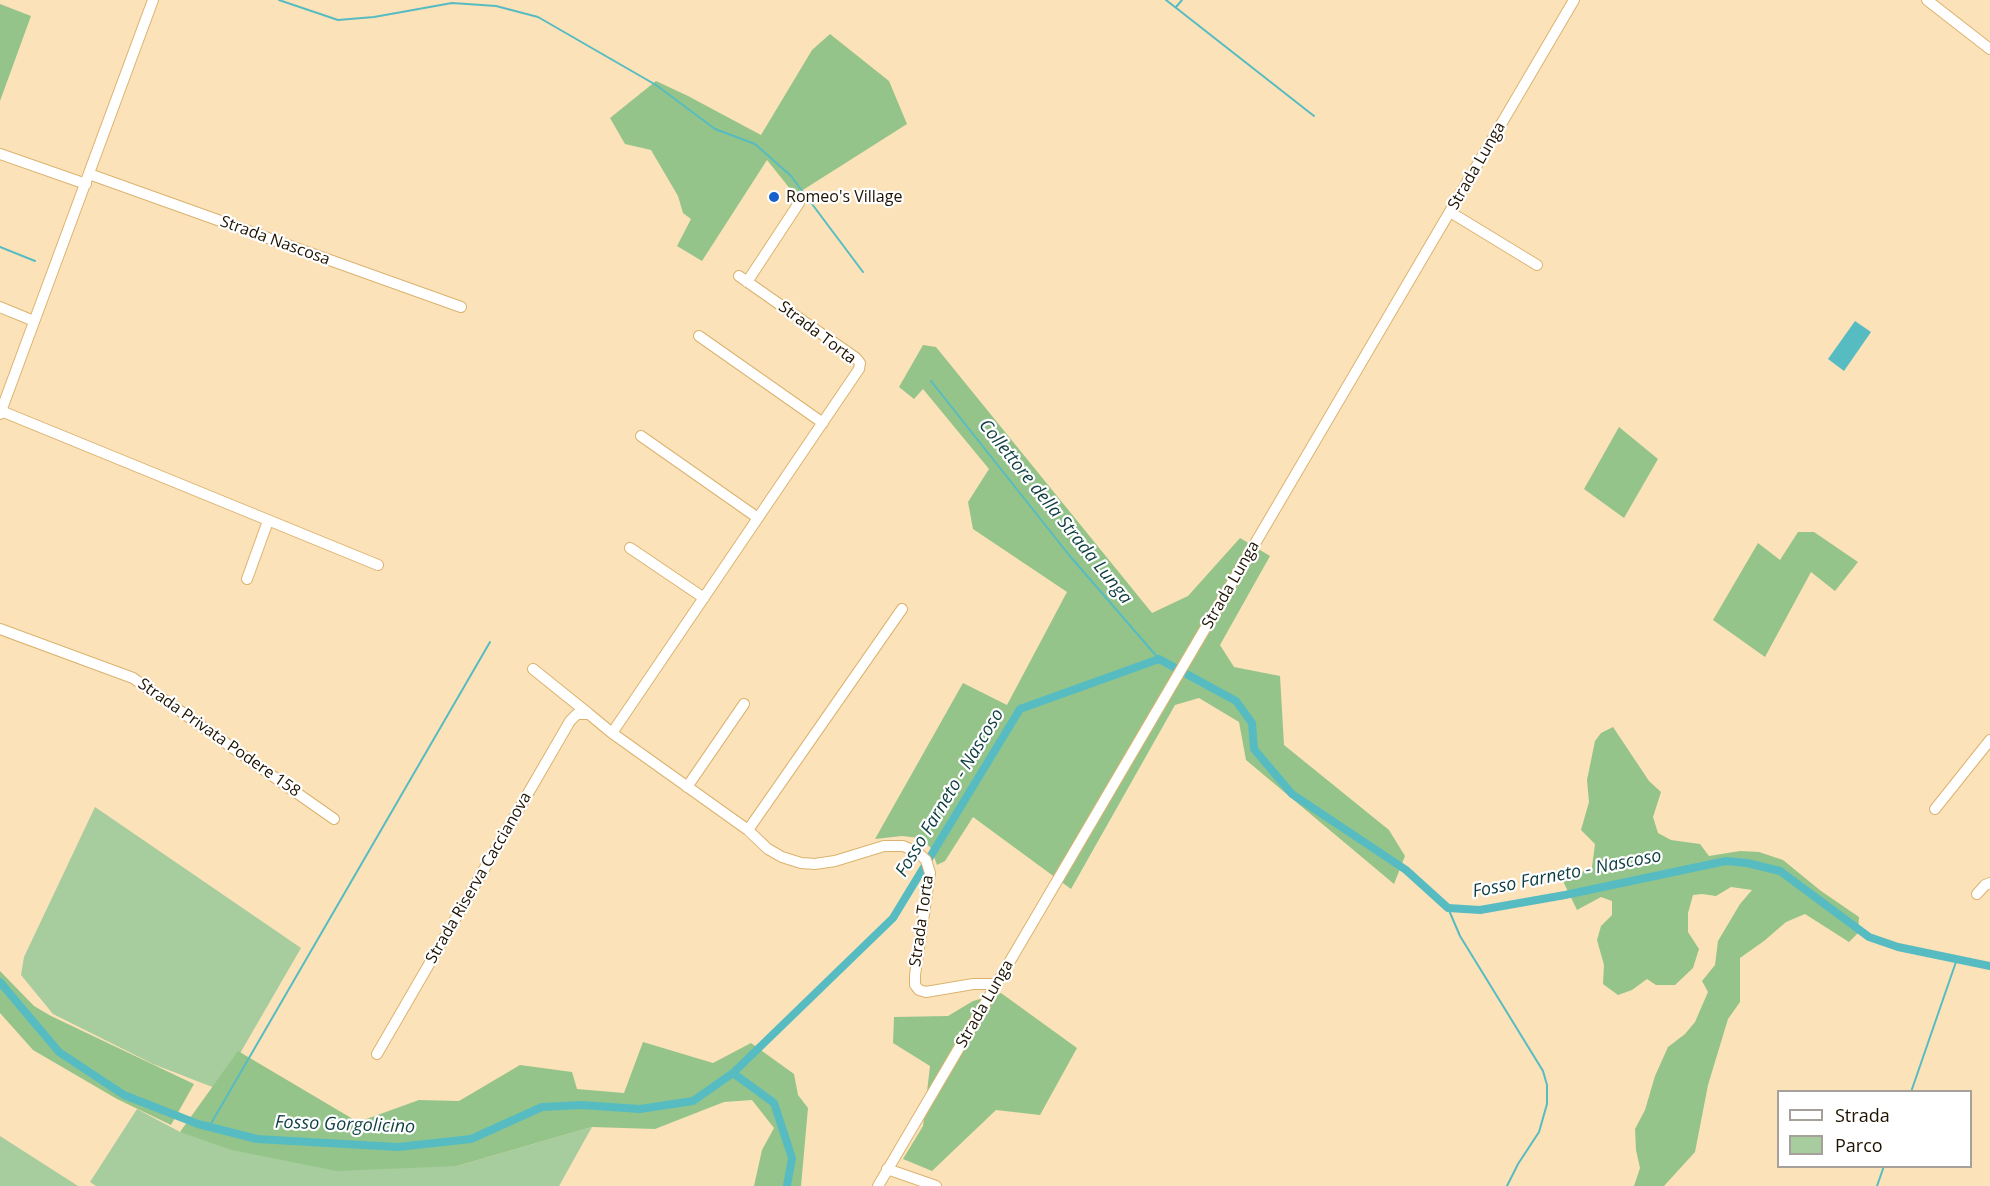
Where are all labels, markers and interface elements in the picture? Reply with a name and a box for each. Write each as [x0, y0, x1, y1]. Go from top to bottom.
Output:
street label: Strada Lunga [1444, 119, 1510, 213]
place label: Romeo's Village [786, 187, 902, 207]
marker: Romeo's Village [767, 190, 781, 204]
street label: Strada Nascosa [218, 212, 332, 270]
street label: Strada Torta [774, 298, 860, 368]
water label: Collettore della Strada Lunga [974, 415, 1136, 609]
street label: Strada Lunga [1198, 538, 1264, 632]
street label: Strada Privata Podere 158 [134, 675, 304, 801]
water label: Fosso Farneto - Nascoso [891, 705, 1009, 881]
street label: Strada Riserva Caccianova [422, 789, 536, 967]
water label: Fosso Farneto - Nascoso [1471, 845, 1663, 903]
street label: Strada Torta [906, 874, 938, 968]
street label: Strada Lunga [952, 957, 1018, 1051]
legend [1777, 1090, 1972, 1168]
text: Strada [1835, 1103, 1890, 1127]
water label: Fosso Gorgolicino [275, 1112, 415, 1138]
text: Parco [1835, 1133, 1883, 1157]

